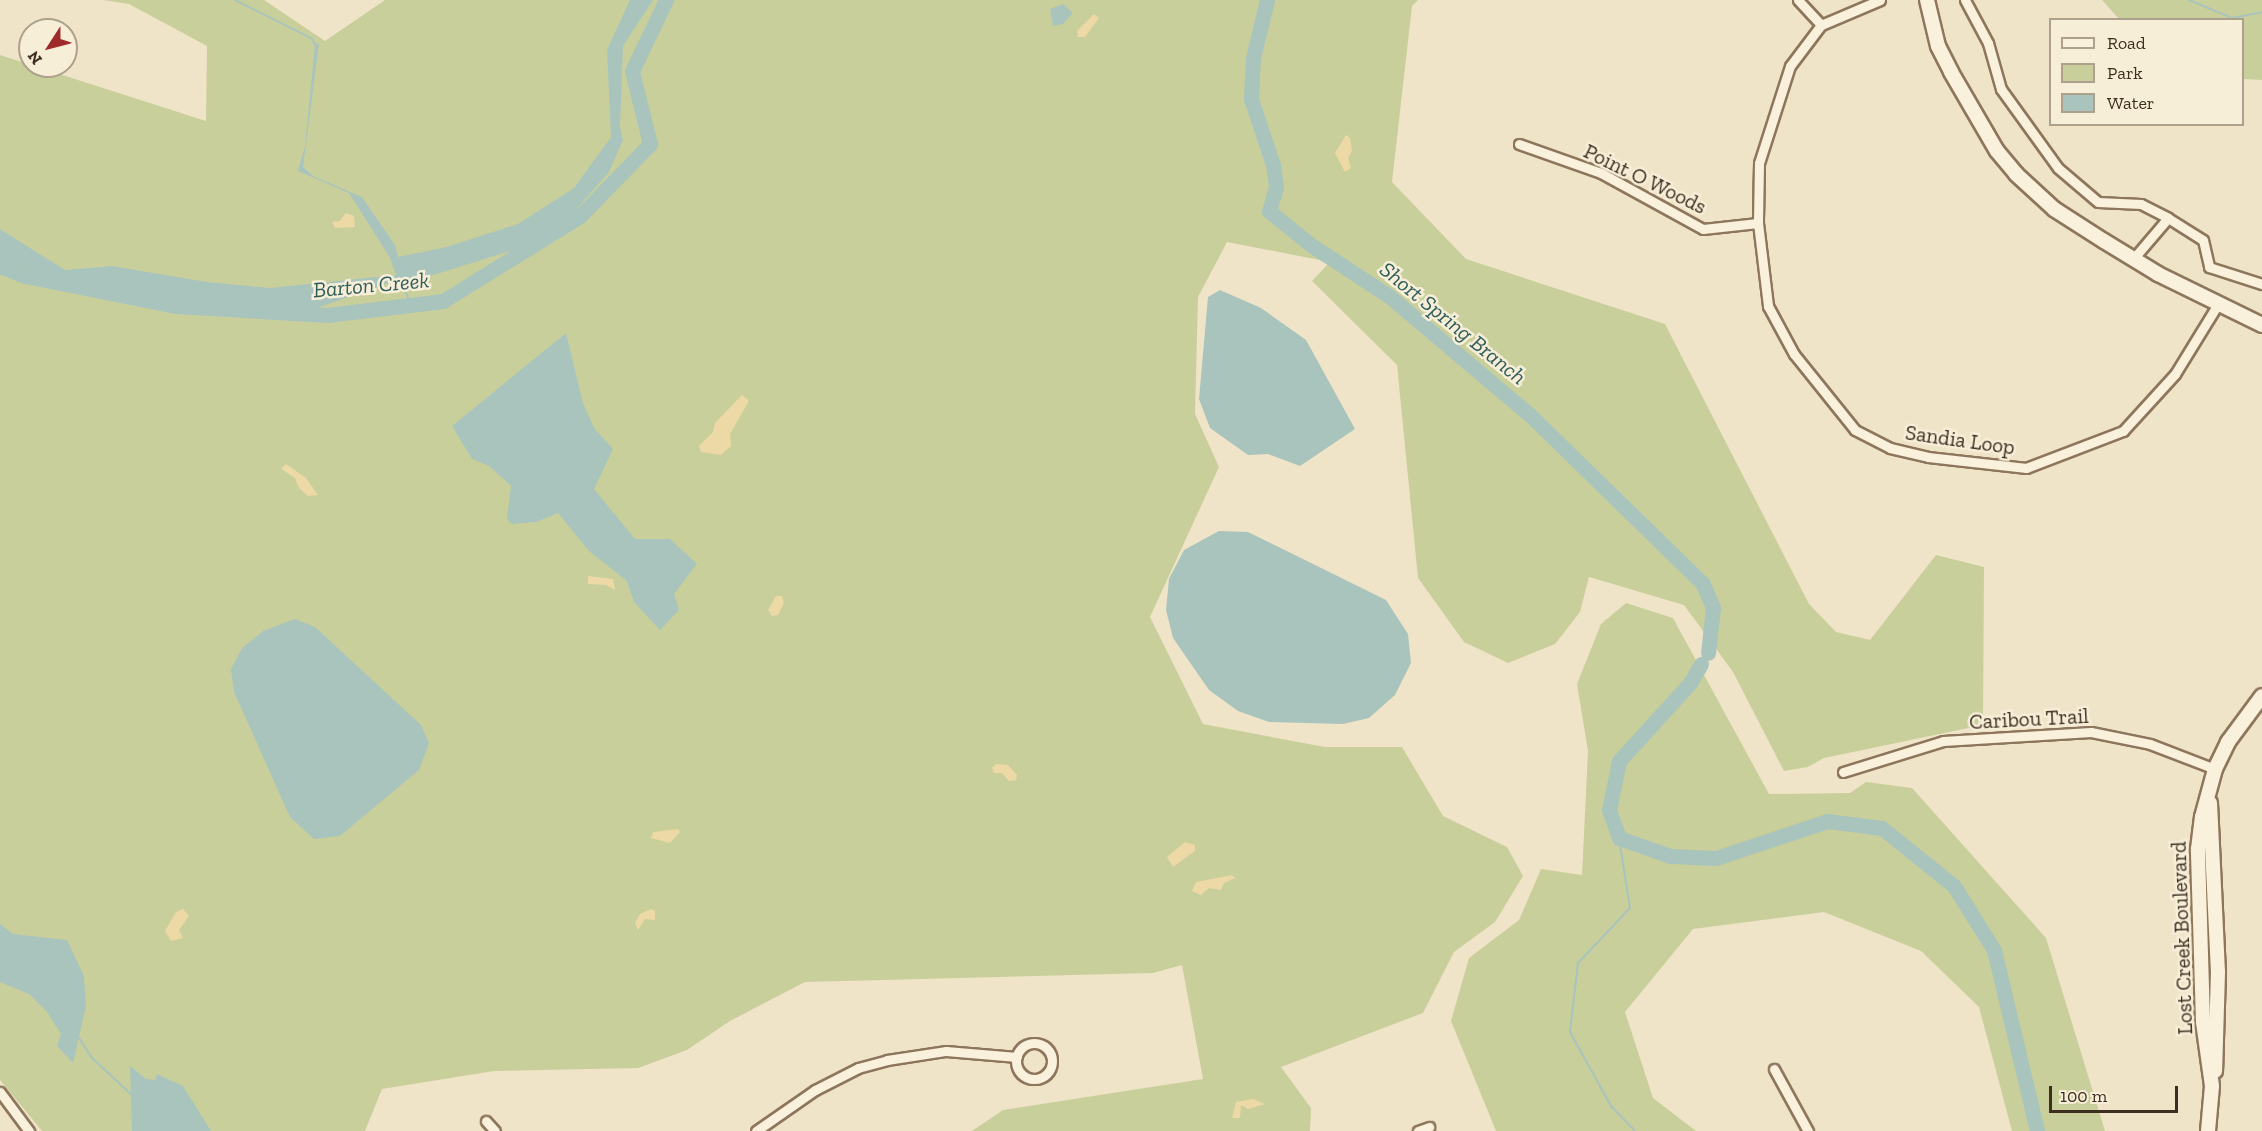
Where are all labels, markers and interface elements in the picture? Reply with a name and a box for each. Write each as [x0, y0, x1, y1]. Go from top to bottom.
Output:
north arrow [18, 18, 78, 78]
legend [2049, 18, 2244, 126]
text: Road [2107, 32, 2146, 54]
text: N [23, 47, 46, 68]
text: Park [2107, 62, 2143, 84]
text: Water [2107, 92, 2154, 114]
street label: Point O Woods [1579, 138, 1711, 220]
water label: Short Spring Branch [1375, 256, 1531, 390]
water label: Barton Creek [312, 267, 430, 303]
street label: Sandia Loop [1904, 420, 2016, 460]
street label: Caribou Trail [1968, 703, 2090, 735]
street label: Lost Creek Boulevard [2166, 841, 2198, 1035]
scale bar [2052, 1074, 2181, 1112]
text: 100 m [2060, 1085, 2107, 1107]

